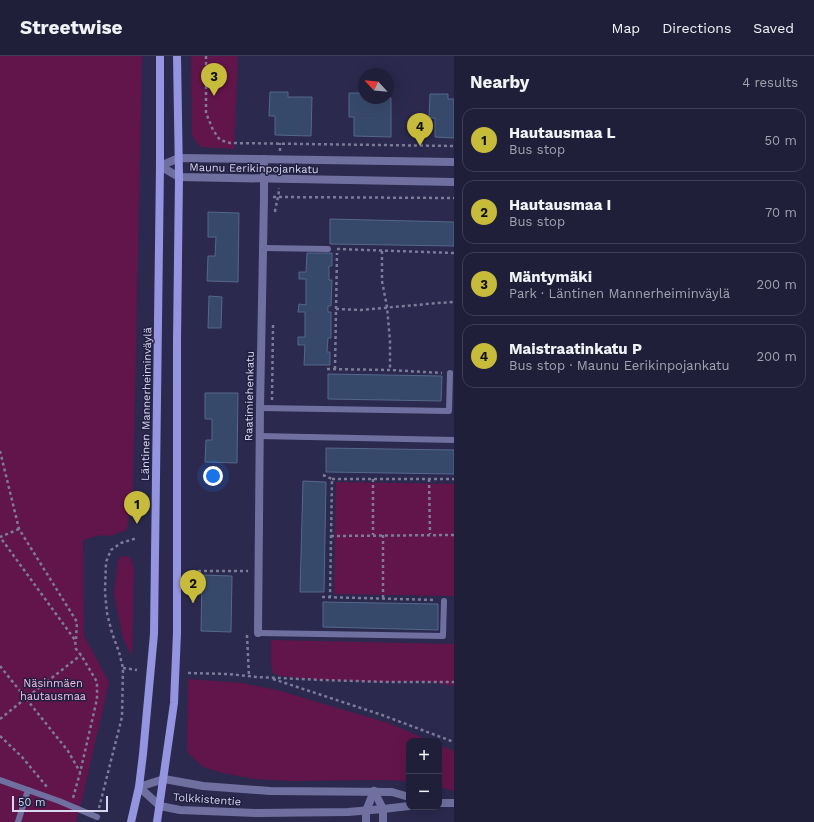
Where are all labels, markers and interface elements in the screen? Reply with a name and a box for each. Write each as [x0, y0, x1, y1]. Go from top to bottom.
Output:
text: Streetwise [20, 16, 123, 39]
text: Map [612, 20, 640, 36]
text: Directions [662, 20, 731, 36]
text: Saved [753, 20, 794, 36]
pin: 3 [201, 63, 227, 96]
north arrow [358, 68, 394, 104]
text: Nearby [470, 72, 529, 92]
text: 4 results [742, 75, 798, 90]
pin: 4 [407, 113, 433, 146]
text: Hautausmaa L [509, 124, 616, 142]
text: 1 [481, 133, 487, 148]
text: 50 m [765, 133, 797, 148]
text: Bus stop [509, 142, 565, 157]
street label: Maunu Eerikinpojankatu [189, 161, 319, 176]
text: Hautausmaa I [509, 196, 611, 214]
text: 2 [480, 205, 488, 220]
text: 70 m [765, 205, 797, 220]
text: Bus stop [509, 214, 565, 229]
text: Mäntymäki [509, 268, 592, 286]
text: 3 [480, 277, 488, 292]
text: 200 m [756, 277, 797, 292]
text: Park · Läntinen Mannerheiminväylä [509, 286, 730, 301]
street label: Läntinen Mannerheiminväylä [139, 327, 154, 481]
text: Maistraatinkatu P [509, 340, 642, 358]
text: 4 [480, 349, 488, 364]
text: 200 m [756, 349, 797, 364]
street label: Raatimiehenkatu [242, 351, 257, 441]
text: Bus stop · Maunu Eerikinpojankatu [509, 358, 730, 373]
your location [203, 466, 223, 486]
pin: 1 [124, 491, 150, 524]
pin: 2 [180, 570, 206, 603]
park label: Näsinmäen hautausmaa [20, 677, 86, 703]
map controls [406, 738, 442, 810]
button: + [406, 738, 442, 774]
button: − [406, 774, 442, 810]
street label: Tolkkistentie [173, 791, 241, 808]
scale bar [12, 794, 108, 813]
text: 50 m [18, 796, 45, 809]

